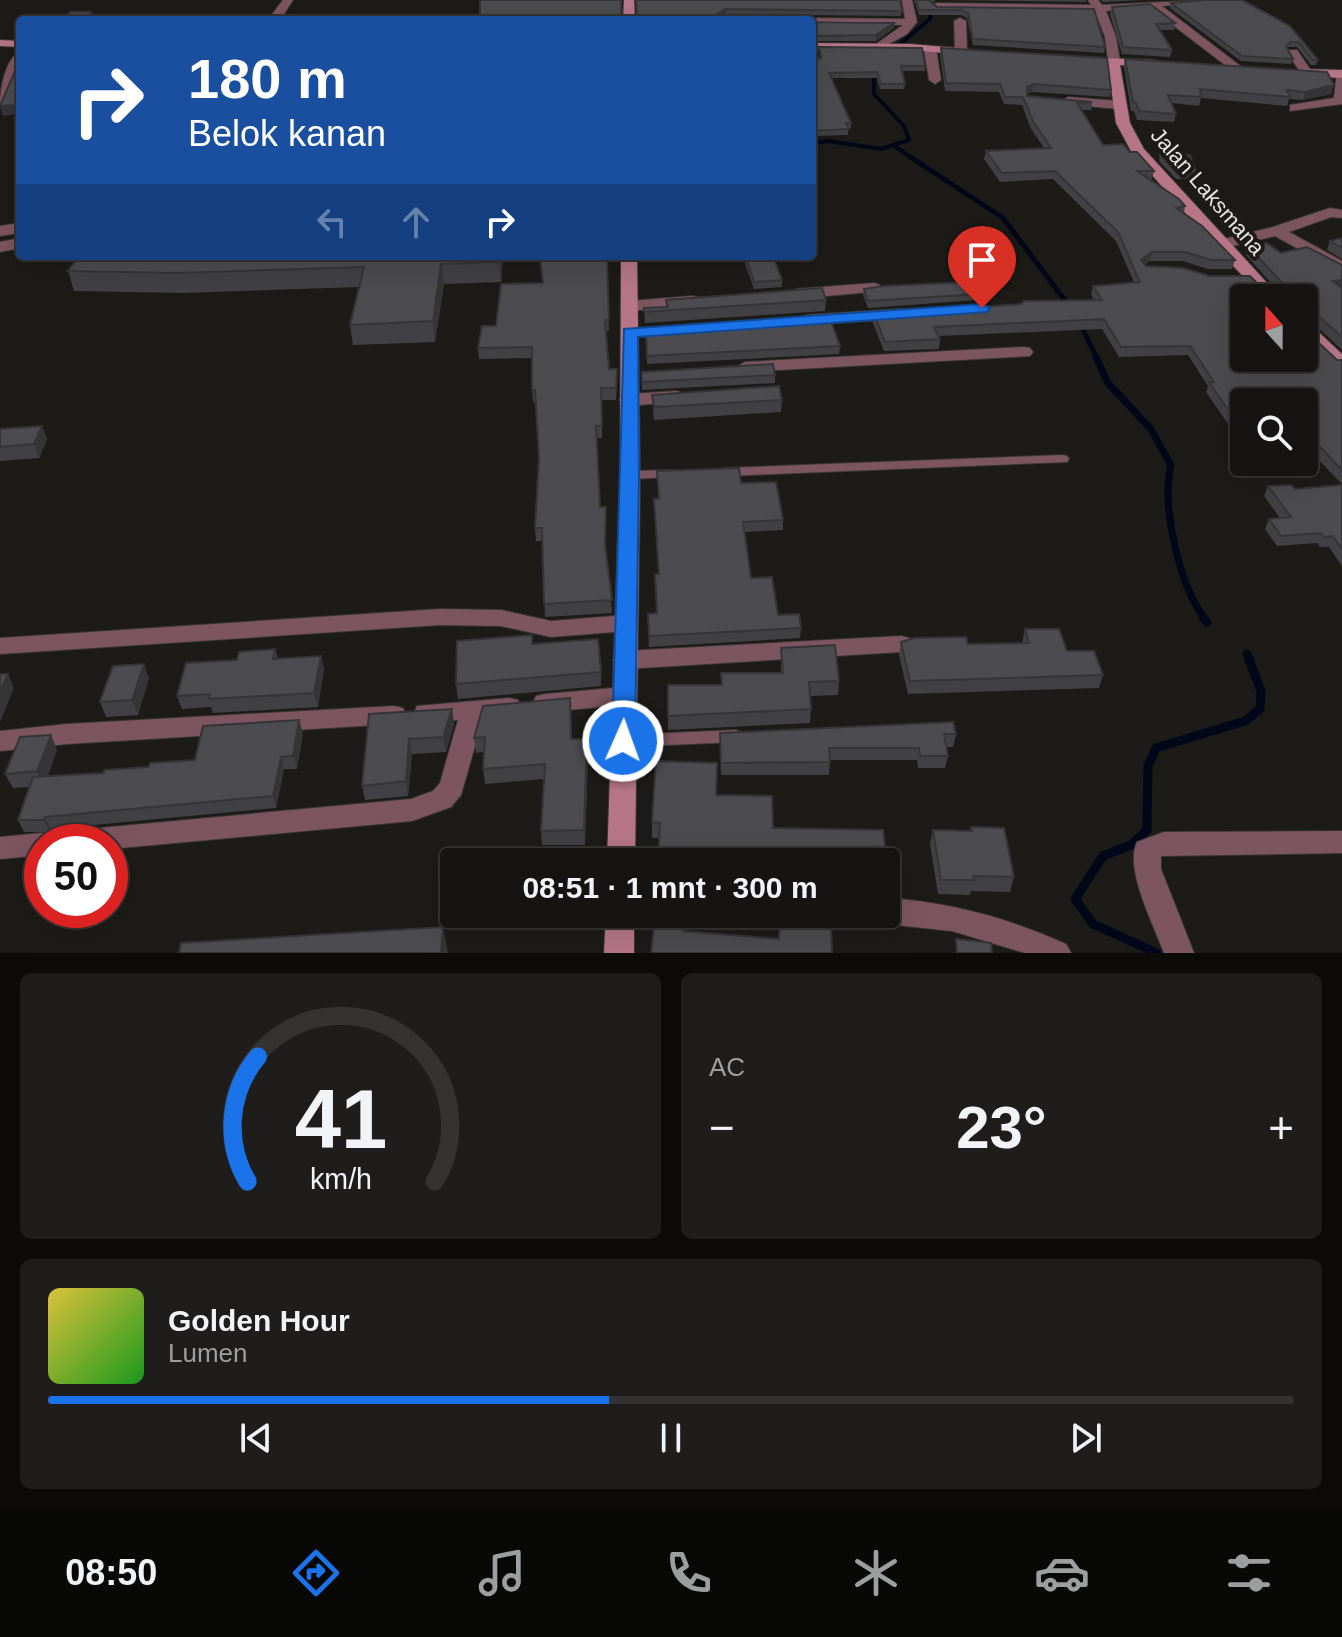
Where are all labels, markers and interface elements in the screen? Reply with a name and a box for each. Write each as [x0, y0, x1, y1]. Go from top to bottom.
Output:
text: 180 m [188, 47, 347, 110]
icon: right [56, 48, 160, 152]
text: Belok kanan [188, 113, 386, 154]
street label: Jalan Laksmana [1146, 123, 1270, 261]
icon: left [310, 200, 354, 244]
icon: ahead [394, 200, 438, 244]
icon: right [478, 200, 522, 244]
pin [948, 226, 1016, 308]
icon: arrive [960, 238, 1004, 282]
north arrow [1230, 284, 1318, 372]
map controls [1230, 284, 1318, 476]
button: search [1230, 388, 1318, 476]
position arrow [581, 699, 665, 783]
speed limit sign: 50 [24, 824, 128, 928]
text: 08:51 · 1 mnt · 300 m [522, 871, 818, 904]
text: AC [709, 1052, 745, 1082]
text: 41 [294, 1073, 387, 1166]
text: 23° [956, 1094, 1047, 1161]
text: − [709, 1103, 735, 1152]
text: + [1268, 1103, 1294, 1152]
text: km/h [310, 1163, 371, 1195]
text: Golden Hour [168, 1304, 350, 1337]
text: Lumen [168, 1338, 248, 1368]
icon: previous [234, 1416, 278, 1460]
icon: pause [649, 1416, 693, 1460]
icon: next [1064, 1416, 1108, 1460]
icon: directions [288, 1545, 344, 1601]
icon: music [474, 1545, 530, 1601]
icon: phone [661, 1545, 717, 1601]
icon: climate [848, 1545, 904, 1601]
icon: car [1034, 1545, 1090, 1601]
icon: filters [1221, 1545, 1277, 1601]
text: 08:50 [65, 1552, 157, 1593]

